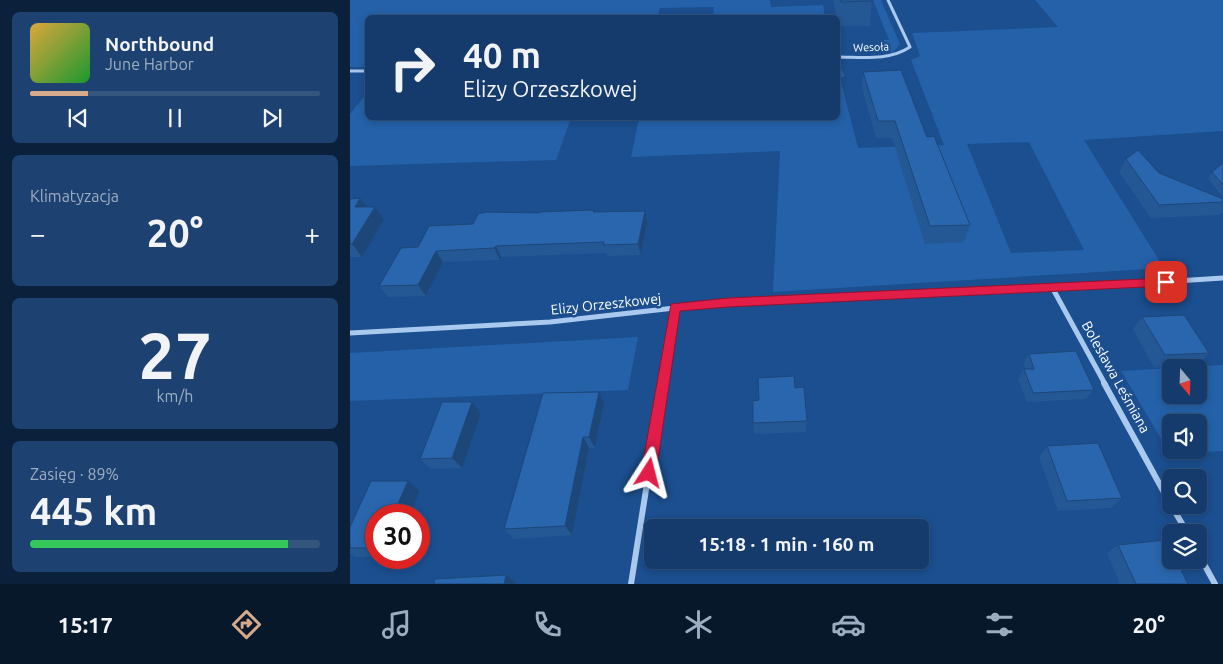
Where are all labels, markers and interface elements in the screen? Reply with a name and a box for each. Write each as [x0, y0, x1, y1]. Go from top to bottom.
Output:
text: Northbound [105, 33, 214, 55]
icon: right [380, 35, 445, 100]
text: 40 m [463, 35, 541, 75]
street label: Wesoła [853, 40, 889, 54]
text: June Harbor [105, 55, 194, 73]
text: Elizy Orzeszkowej [463, 76, 637, 101]
icon: previous [64, 104, 92, 132]
icon: pause [161, 104, 189, 132]
icon: next [258, 104, 286, 132]
text: Klimatyzacja [30, 187, 119, 205]
text: 20° [147, 212, 203, 254]
text: − [30, 218, 46, 249]
text: + [304, 218, 320, 249]
pin [1145, 261, 1187, 303]
icon: arrive [1152, 268, 1180, 296]
street label: Elizy Orzeszkowej [550, 290, 662, 318]
text: 27 [138, 318, 212, 391]
street label: Bolesława Leśmiana [1079, 318, 1153, 436]
north arrow [1162, 359, 1208, 404]
map controls [1162, 359, 1207, 569]
text: km/h [157, 387, 193, 405]
button: sound [1162, 414, 1207, 459]
position arrow [622, 446, 674, 498]
text: Zasięg · 89% [30, 465, 119, 483]
button: search [1162, 469, 1207, 514]
text: 445 km [30, 490, 157, 532]
speed limit sign: 30 [365, 504, 430, 569]
button: layers [1162, 524, 1207, 569]
text: 15:18 · 1 min · 160 m [699, 533, 874, 555]
icon: directions [229, 607, 264, 642]
icon: music [379, 607, 414, 642]
icon: phone [530, 607, 565, 642]
icon: climate [681, 607, 716, 642]
icon: car [831, 607, 866, 642]
icon: filters [982, 607, 1017, 642]
text: 15:17 [58, 612, 113, 637]
text: 20° [1132, 612, 1165, 637]

